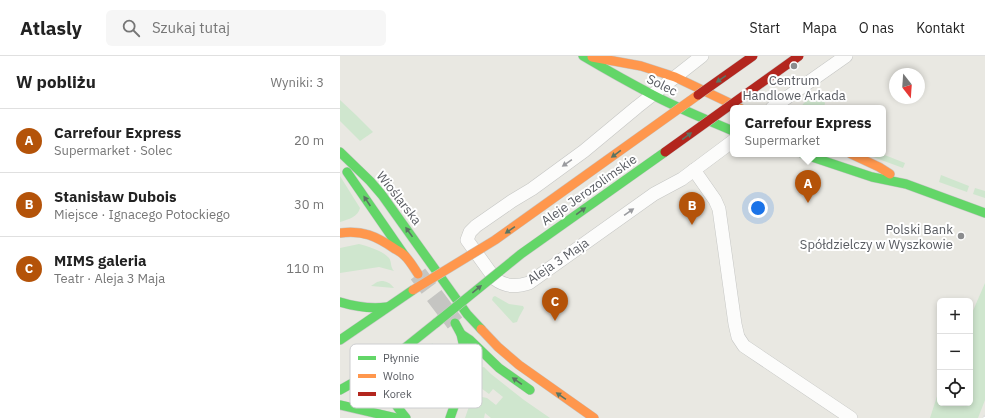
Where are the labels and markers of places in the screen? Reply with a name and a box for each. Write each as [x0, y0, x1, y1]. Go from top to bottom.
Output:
marker: Centrum Handlowe Arkada [789, 61, 799, 71]
place label: Centrum Handlowe Arkada [742, 72, 846, 104]
pin: A [795, 170, 821, 203]
pin: B [679, 192, 705, 225]
place label: Polski Bank Spółdzielczy w Wyszkowie [800, 221, 953, 253]
marker: Polski Bank Spółdzielczy w Wyszkowie [956, 231, 966, 241]
pin: C [542, 288, 568, 321]

